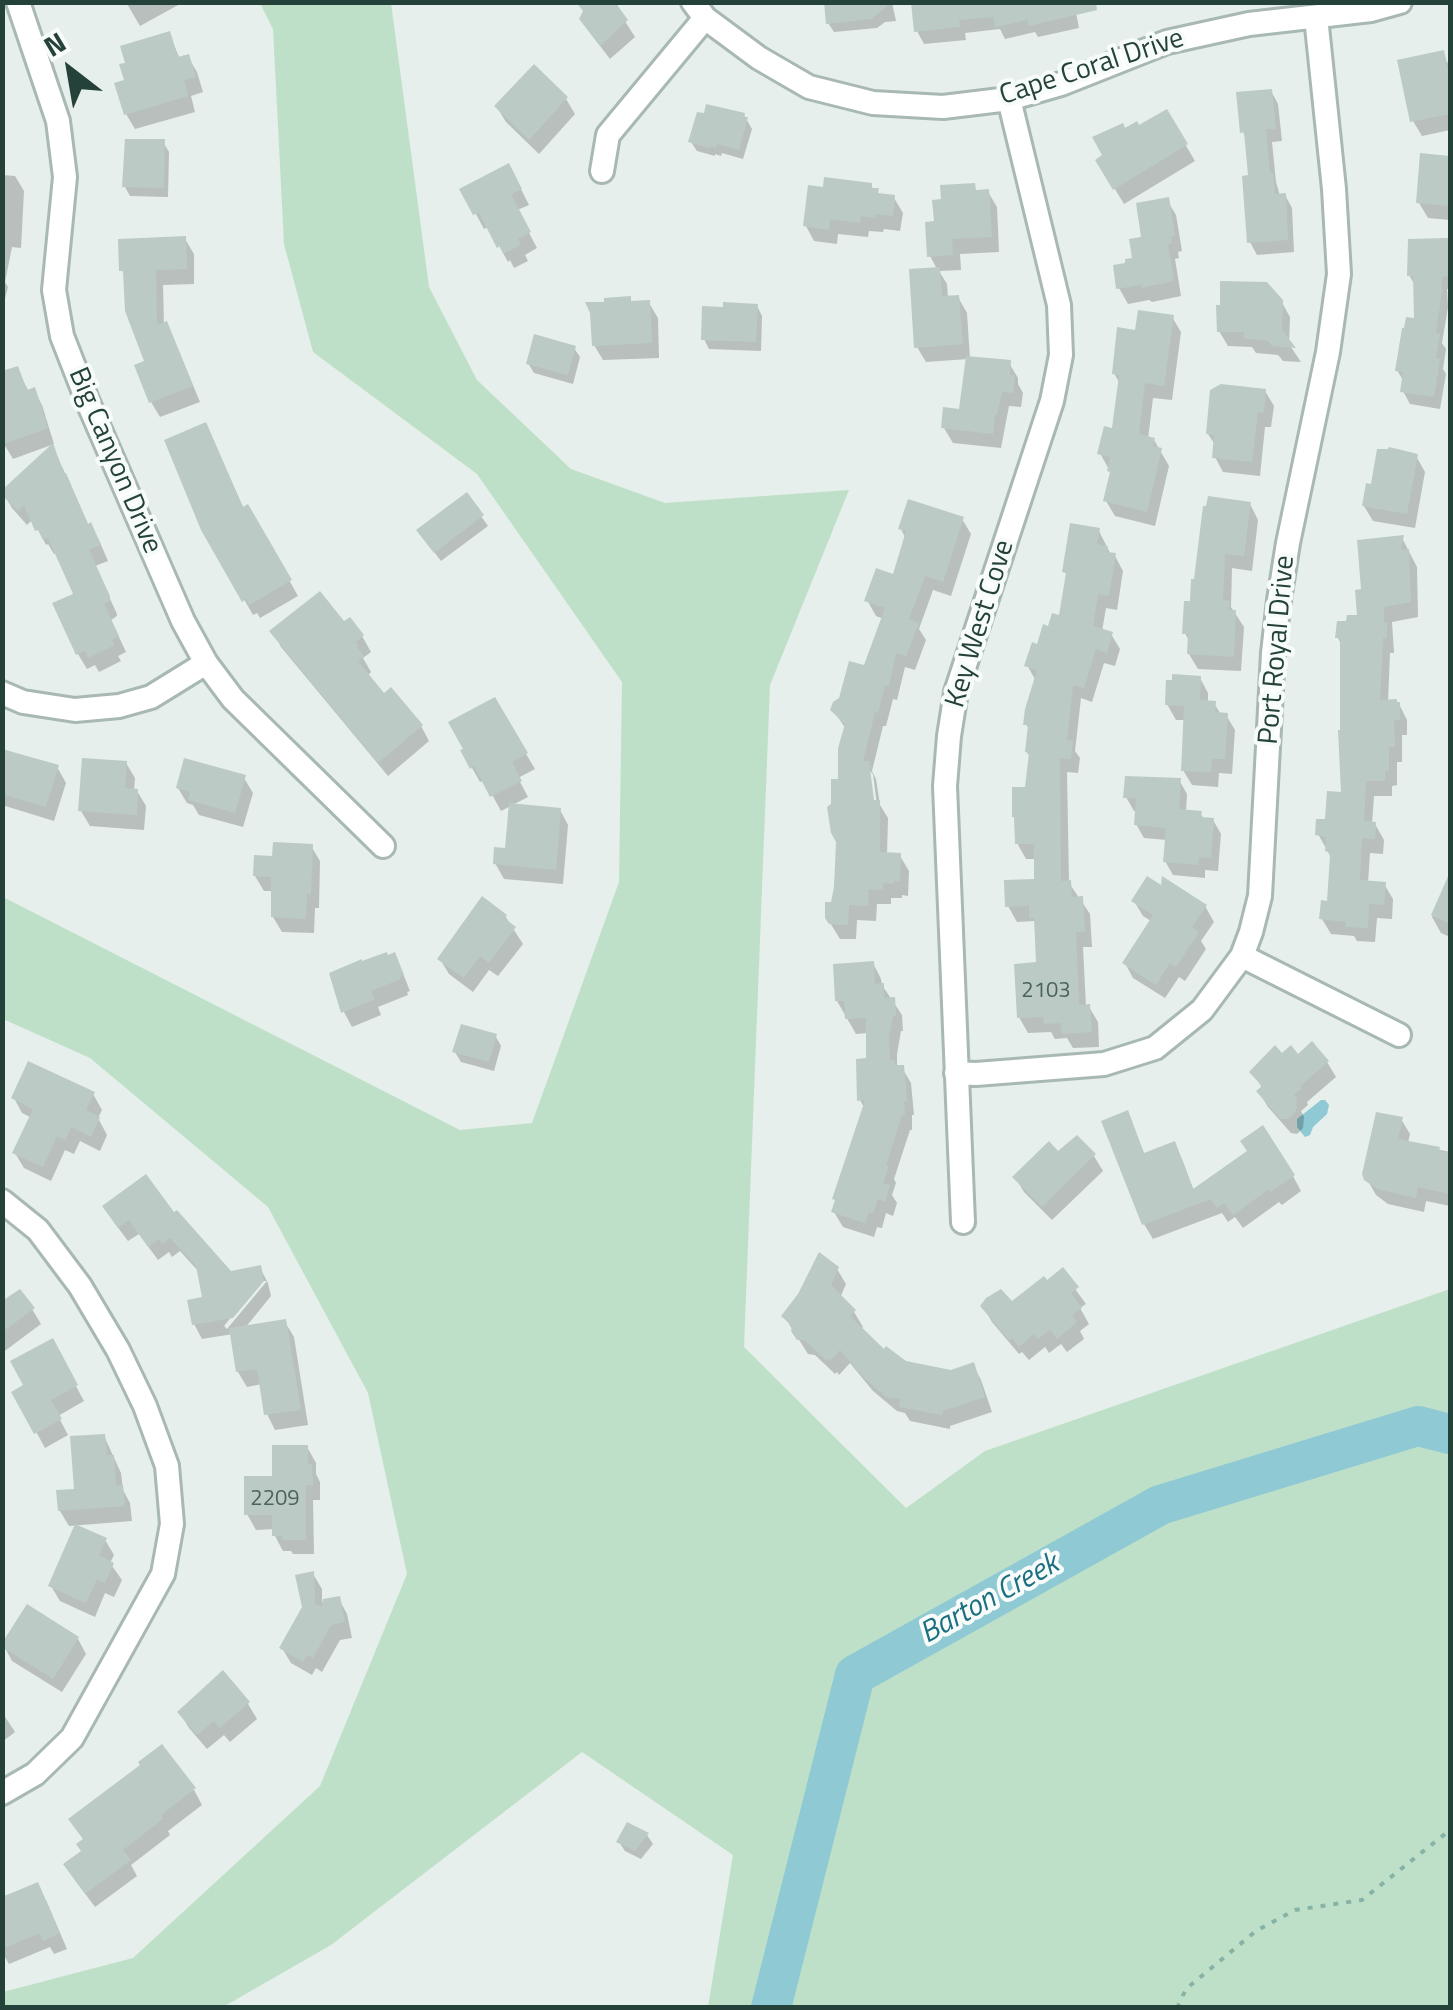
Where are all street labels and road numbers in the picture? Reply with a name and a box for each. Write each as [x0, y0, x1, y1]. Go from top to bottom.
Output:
street label: Cape Coral Drive [996, 22, 1188, 114]
street label: Big Canyon Drive [60, 363, 168, 559]
street label: Key West Cove [940, 536, 1022, 712]
street label: Port Royal Drive [1253, 554, 1303, 746]

